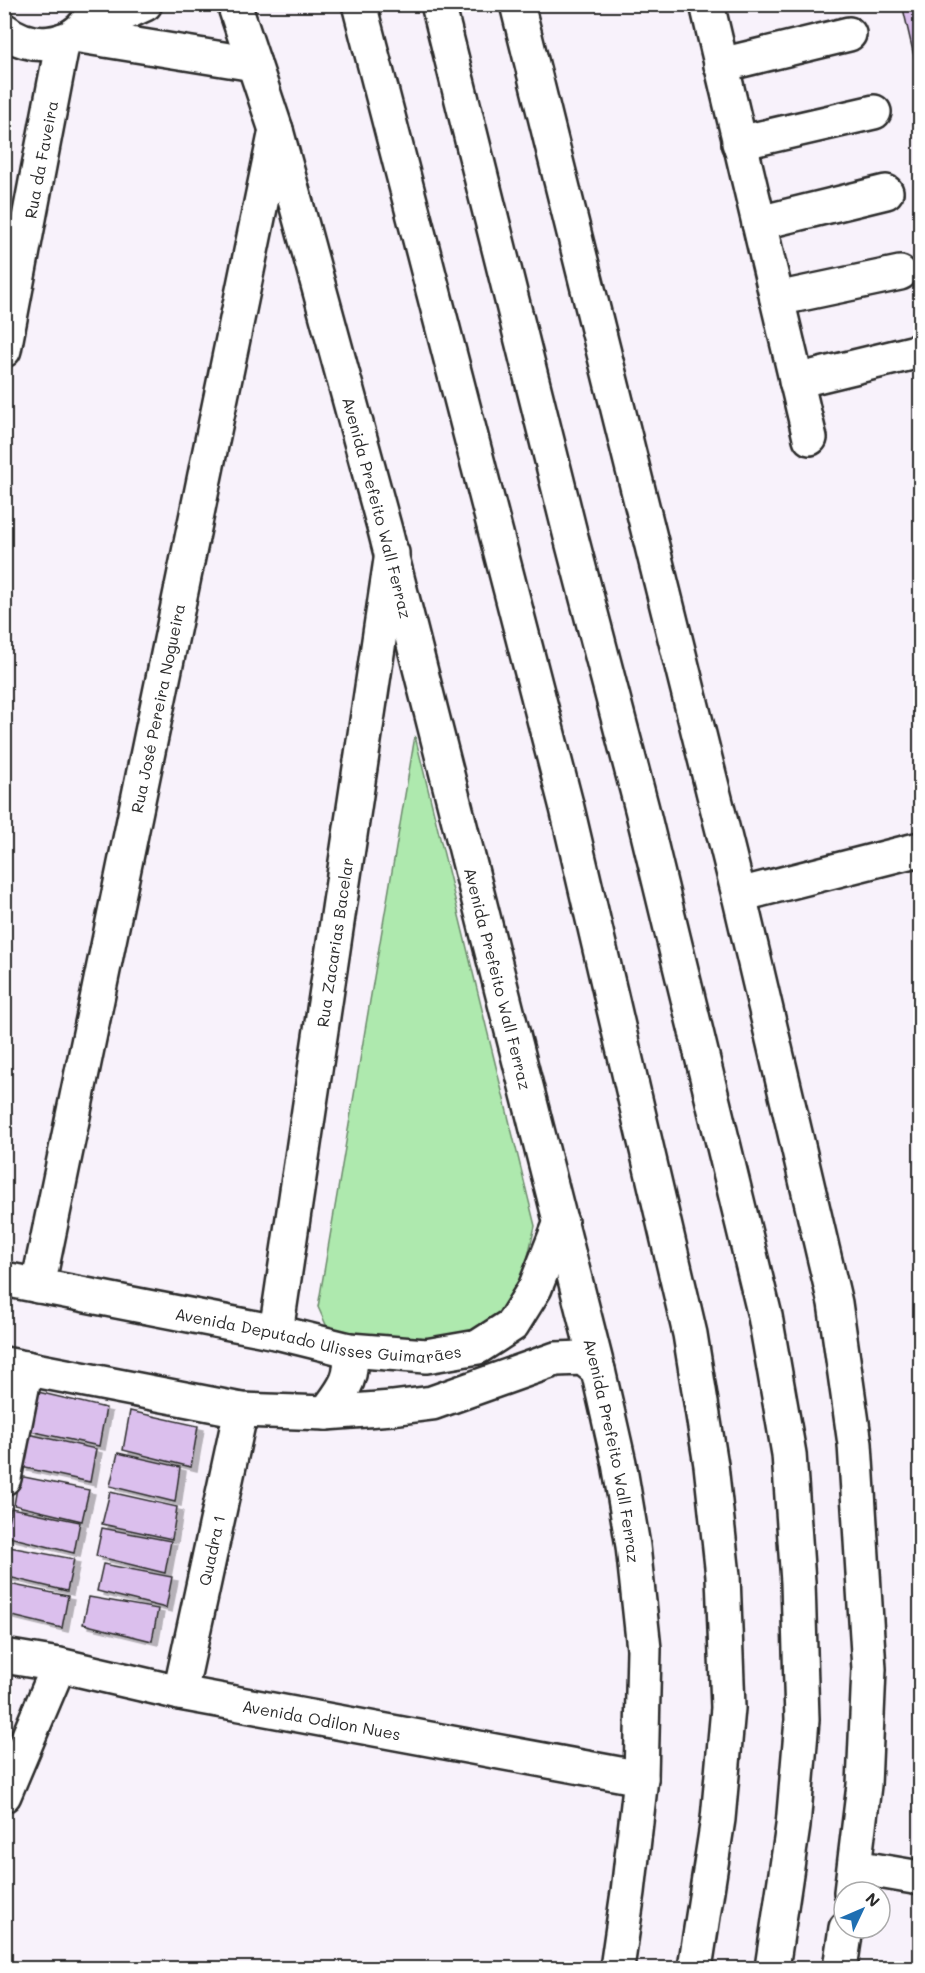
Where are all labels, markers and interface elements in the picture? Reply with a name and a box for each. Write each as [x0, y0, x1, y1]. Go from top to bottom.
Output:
street label: Rua da Faveira [19, 99, 62, 220]
street label: Avenida Prefeito Wall Ferraz [339, 394, 418, 621]
street label: Rua José Pereira Nogueira [125, 602, 189, 815]
street label: Rua Zacarias Bacelar [311, 856, 357, 1029]
street label: Avenida Prefeito Wall Ferraz [460, 865, 537, 1092]
street label: Avenida Deputado Ulisses Guimarães [174, 1302, 463, 1366]
street label: Avenida Prefeito Wall Ferraz [580, 1336, 645, 1564]
street label: Quadra 1 [193, 1513, 229, 1588]
street label: Avenida Odilon Nues [241, 1694, 402, 1744]
north arrow [832, 1880, 892, 1940]
text: N [861, 1888, 885, 1911]

